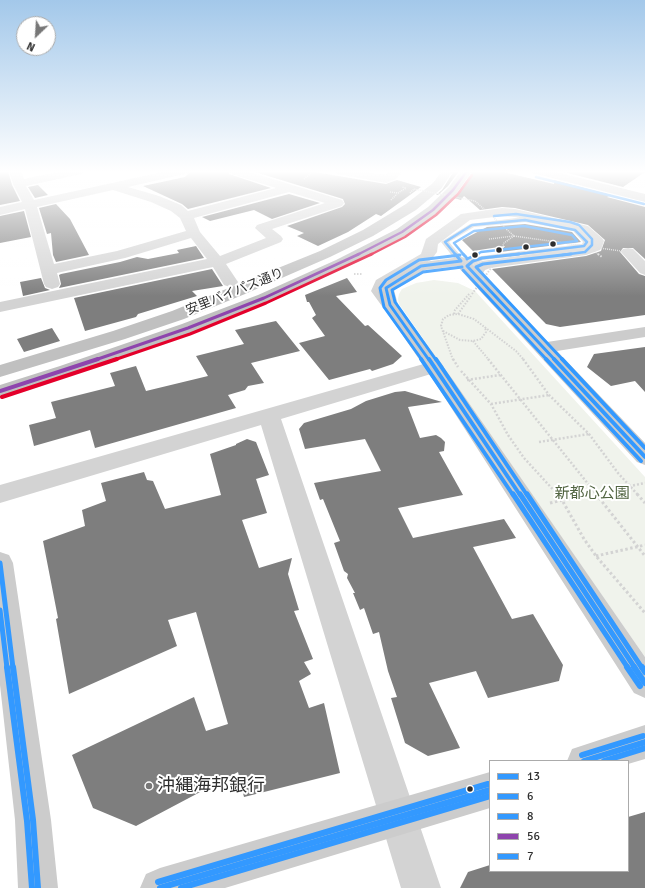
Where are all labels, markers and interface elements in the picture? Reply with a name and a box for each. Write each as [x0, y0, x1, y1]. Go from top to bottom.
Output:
north arrow [16, 16, 56, 56]
text: N [25, 39, 37, 54]
unlabelled marker [548, 239, 558, 249]
unlabelled marker [521, 242, 531, 252]
unlabelled marker [494, 245, 504, 255]
unlabelled marker [470, 250, 480, 260]
street label: 安里バイパス通り [184, 265, 286, 319]
park label: 新都心公園 [555, 485, 629, 503]
legend [489, 760, 629, 872]
text: 13 [527, 769, 540, 784]
place label: 沖縄海邦銀行 [157, 775, 265, 797]
marker: 沖縄海邦銀行 [144, 781, 154, 791]
unlabelled marker [465, 784, 475, 794]
text: 6 [527, 789, 533, 804]
text: 8 [527, 809, 533, 824]
text: 56 [527, 829, 540, 844]
text: 7 [527, 849, 533, 864]

